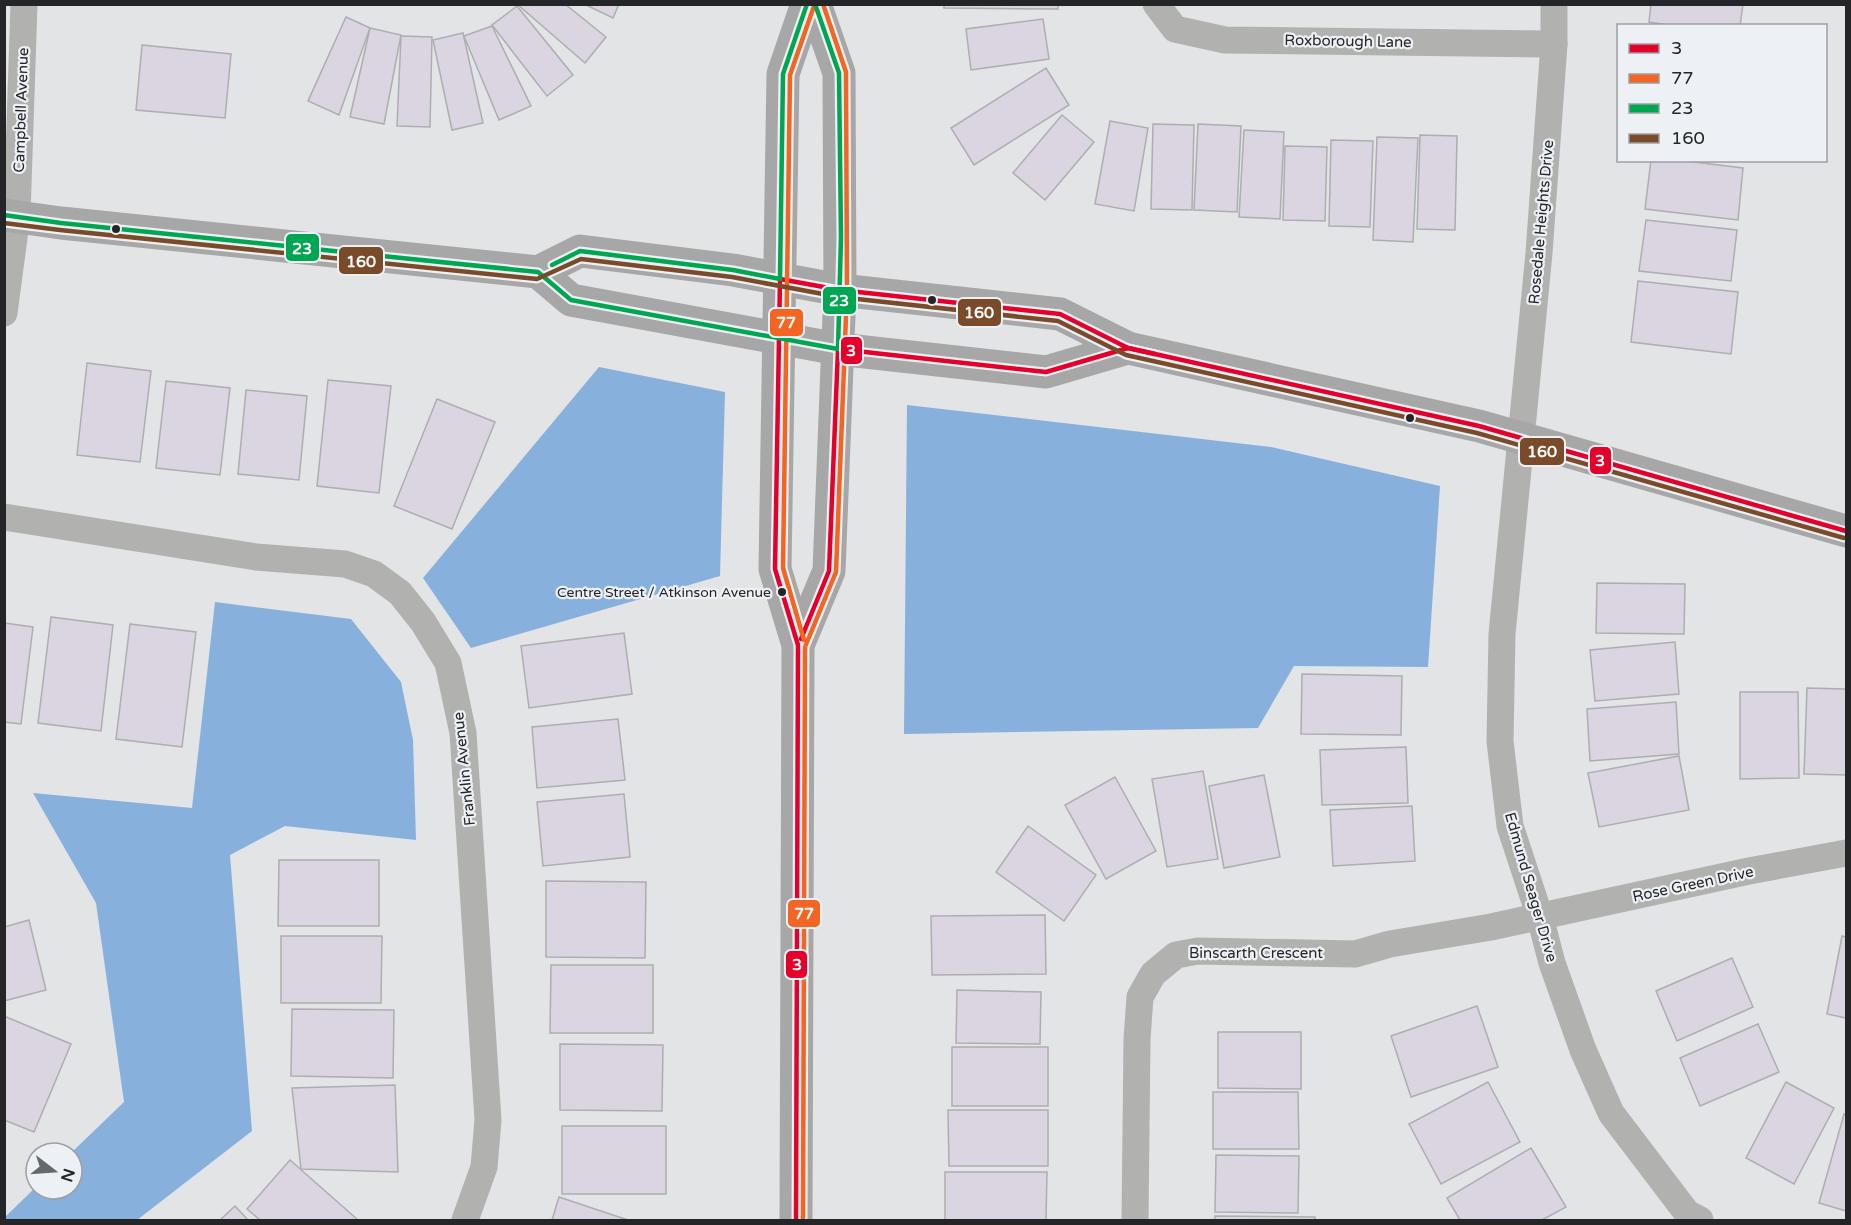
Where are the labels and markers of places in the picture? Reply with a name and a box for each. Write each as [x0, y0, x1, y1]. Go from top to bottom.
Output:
unlabelled marker [110, 223, 122, 235]
unlabelled marker [926, 294, 938, 306]
unlabelled marker [1404, 412, 1416, 424]
place label: Centre Street / Atkinson Avenue [557, 584, 771, 601]
marker: Centre Street / Atkinson Avenue [776, 586, 788, 598]

